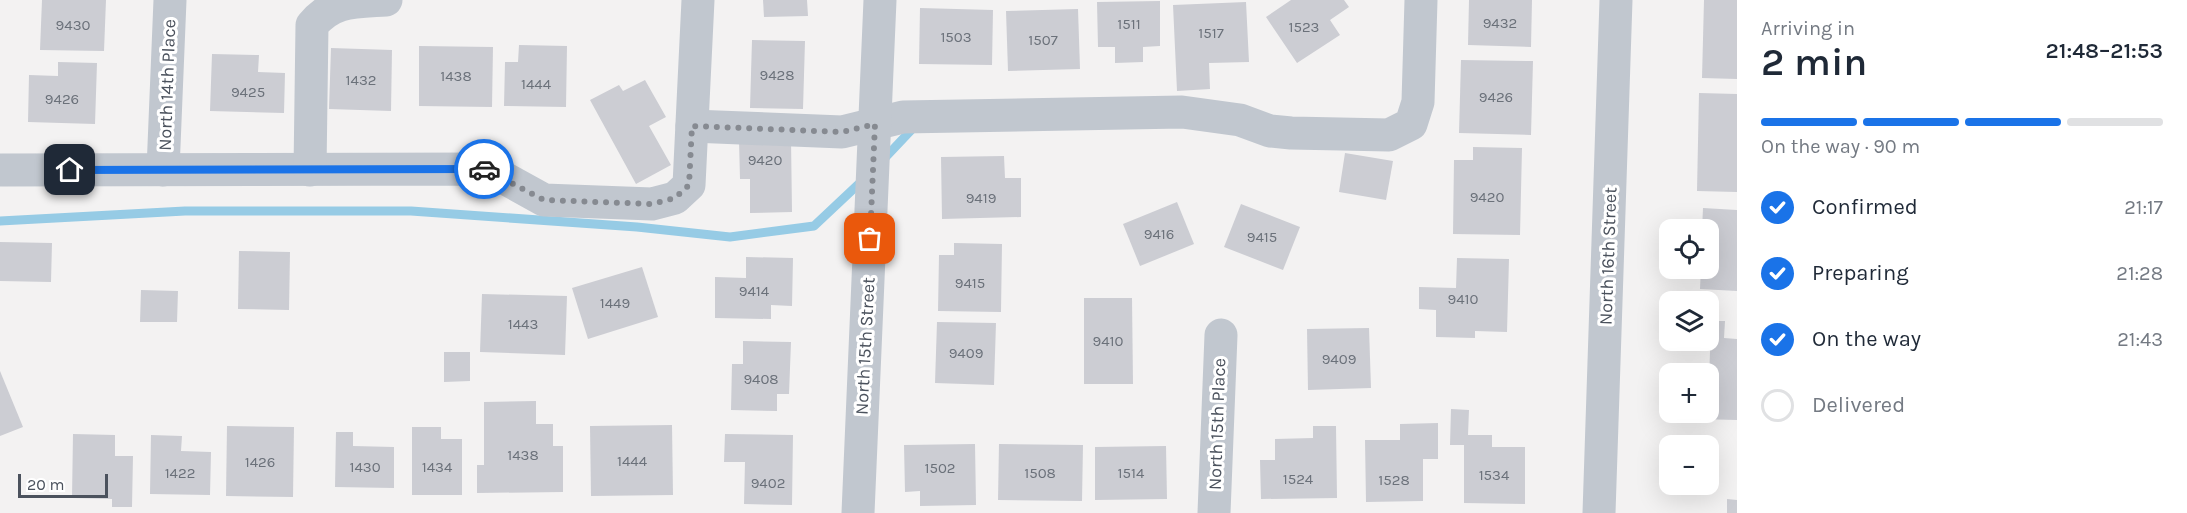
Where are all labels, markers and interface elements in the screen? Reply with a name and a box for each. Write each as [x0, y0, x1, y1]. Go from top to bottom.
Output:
house number: 9432 [1483, 14, 1517, 32]
house number: 1511 [1117, 15, 1141, 33]
house number: 9430 [56, 16, 91, 34]
text: Arriving in [1761, 17, 1855, 40]
house number: 1523 [1289, 18, 1319, 36]
street label: North 14th Place [154, 19, 180, 151]
house number: 1517 [1198, 24, 1224, 42]
house number: 1503 [940, 28, 972, 46]
house number: 1507 [1028, 31, 1058, 49]
text: 21:48–21:53 [2046, 38, 2163, 64]
text: 2 min [1761, 39, 1867, 85]
house number: 9428 [760, 66, 795, 84]
house number: 1438 [440, 67, 472, 85]
house number: 1432 [346, 71, 376, 89]
house number: 1444 [521, 75, 552, 93]
house number: 9425 [231, 83, 265, 101]
house number: 9426 [1479, 88, 1513, 106]
house number: 9426 [45, 90, 79, 108]
text: On the way · 90 m [1761, 135, 1920, 158]
courier [454, 139, 514, 199]
pin [44, 144, 95, 195]
house number: 9420 [748, 151, 782, 169]
icon: home [53, 153, 86, 186]
icon: car [468, 153, 501, 186]
street label: North 16th Street [1595, 186, 1621, 325]
house number: 9420 [1470, 188, 1504, 206]
house number: 9419 [966, 189, 996, 207]
icon: check [1761, 191, 1794, 224]
text: Confirmed [1812, 194, 1918, 220]
text: 21:17 [2124, 196, 2163, 219]
pin [844, 213, 895, 264]
map controls [1659, 219, 1719, 495]
button: locate [1659, 219, 1719, 279]
icon: bag [853, 222, 886, 255]
house number: 9416 [1144, 225, 1174, 243]
house number: 9415 [1247, 228, 1277, 246]
icon: check [1761, 257, 1794, 290]
text: Preparing [1812, 260, 1909, 286]
text: 21:28 [2116, 262, 2163, 285]
house number: 9415 [955, 274, 985, 292]
street label: North 15th Street [850, 276, 880, 415]
house number: 9414 [739, 282, 770, 300]
house number: 9410 [1448, 290, 1479, 308]
button: layers [1659, 291, 1719, 351]
house number: 1449 [600, 294, 630, 312]
house number: 1443 [508, 315, 538, 333]
icon: check [1761, 323, 1794, 356]
text: On the way [1812, 326, 1921, 352]
text: 21:43 [2117, 328, 2163, 351]
house number: 9410 [1093, 332, 1124, 350]
house number: 9409 [949, 344, 983, 362]
house number: 9409 [1322, 350, 1356, 368]
street label: North 15th Place [1204, 358, 1230, 490]
button: + [1659, 363, 1719, 423]
house number: 9408 [743, 370, 779, 388]
text: Delivered [1812, 392, 1905, 418]
button: − [1659, 435, 1719, 495]
house number: 1438 [507, 446, 539, 464]
house number: 1444 [617, 452, 648, 470]
house number: 1426 [245, 453, 275, 471]
house number: 1430 [349, 458, 381, 476]
house number: 1434 [422, 458, 453, 476]
house number: 1502 [924, 459, 956, 477]
house number: 1422 [165, 464, 195, 482]
house number: 1508 [1024, 464, 1056, 482]
house number: 1514 [1118, 464, 1145, 482]
house number: 1534 [1479, 466, 1510, 484]
house number: 1524 [1283, 470, 1314, 488]
scale bar [18, 471, 108, 498]
house number: 1528 [1378, 471, 1410, 489]
house number: 9402 [751, 474, 785, 492]
text: 20 m [27, 475, 65, 494]

